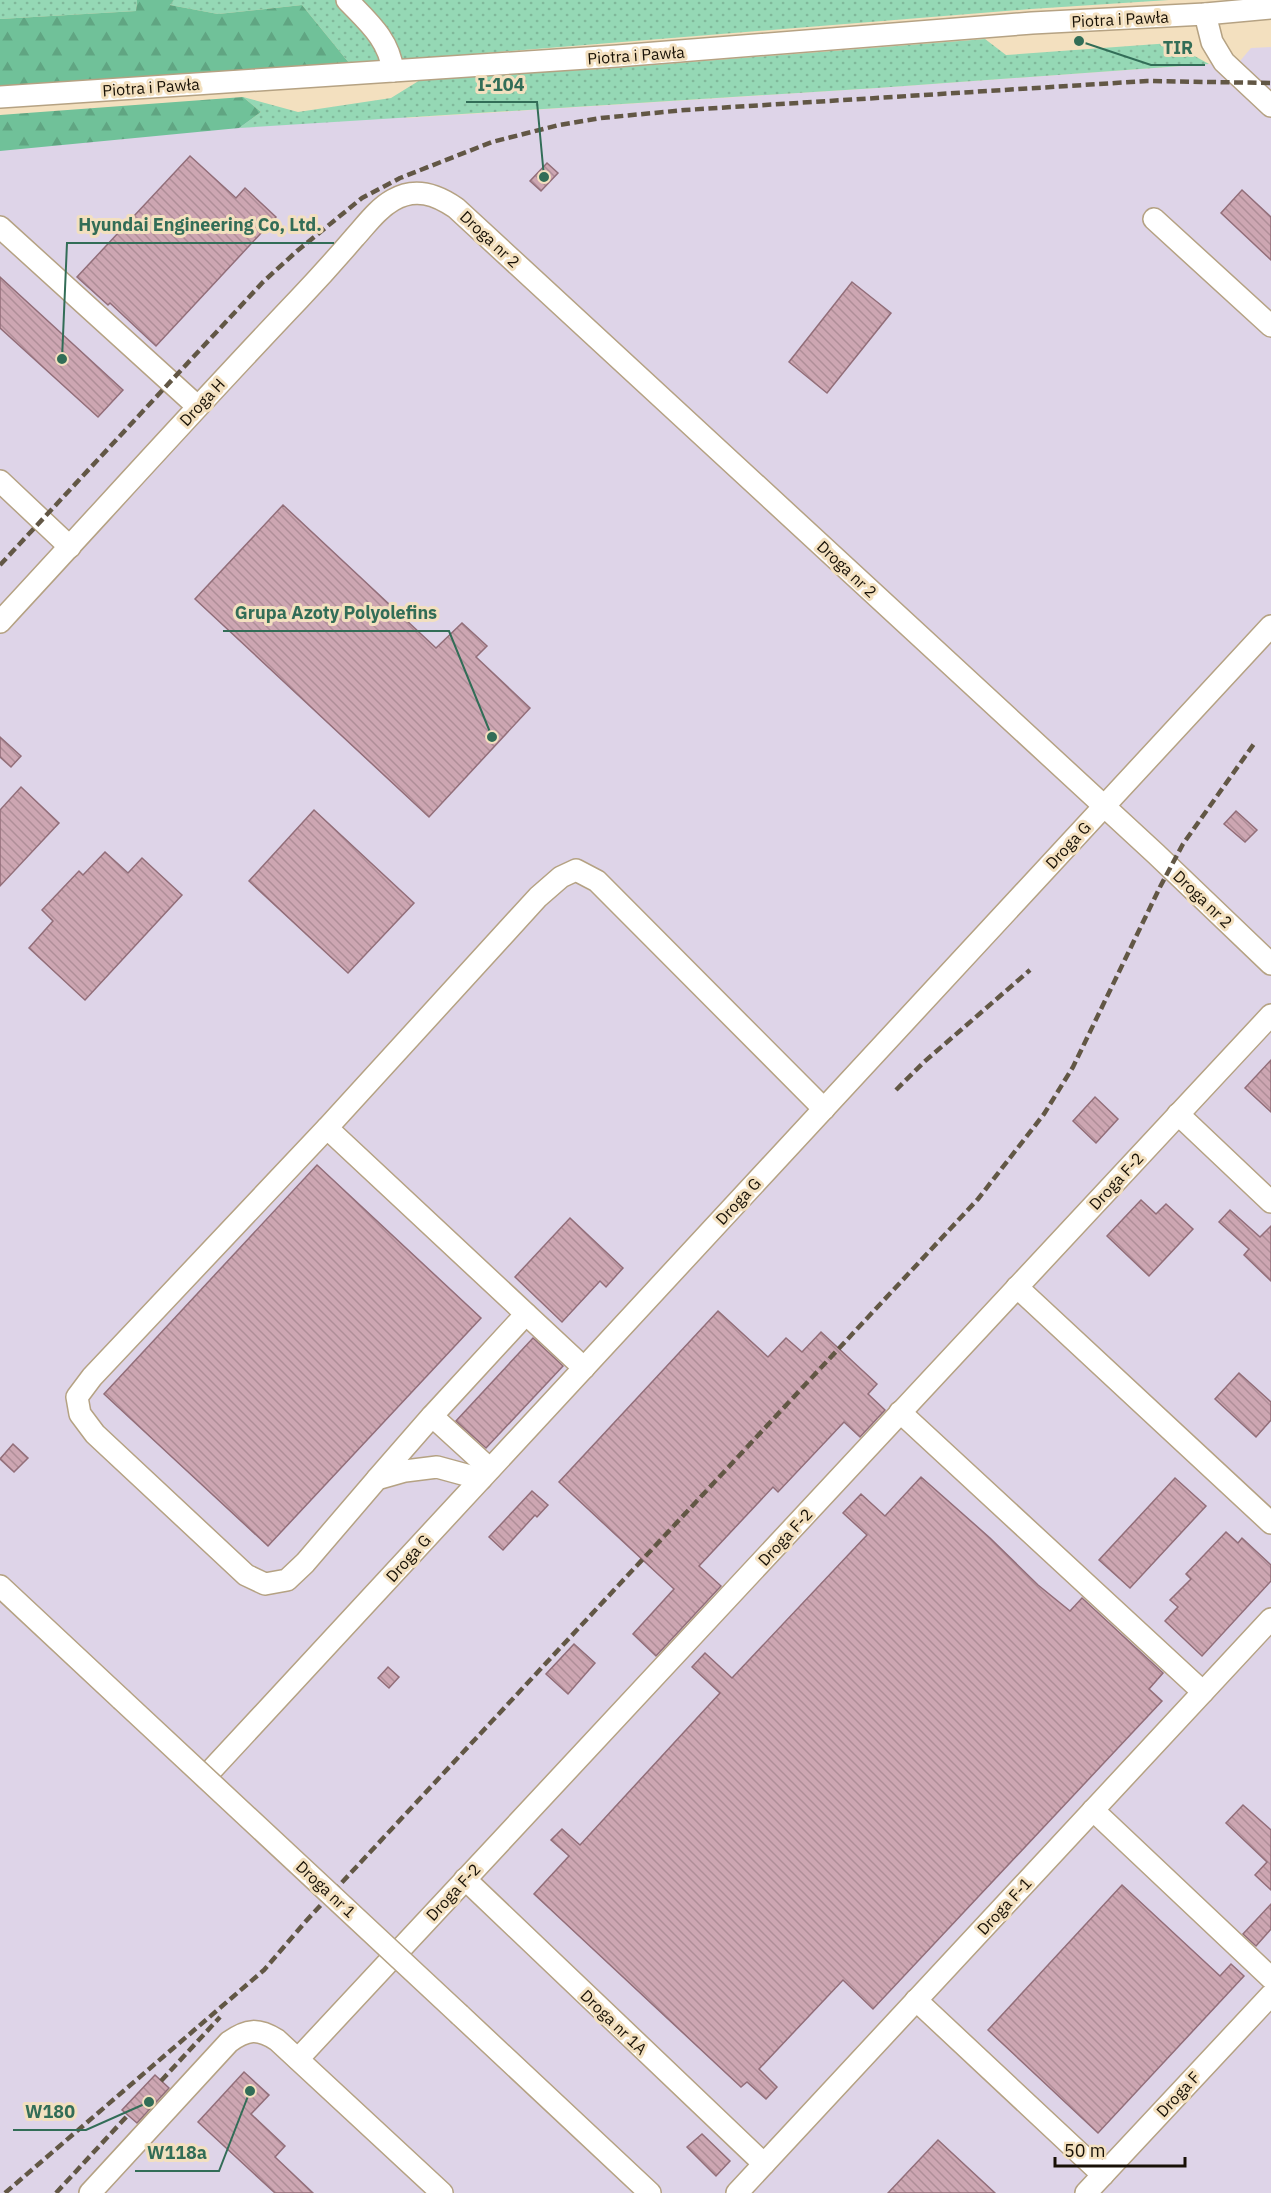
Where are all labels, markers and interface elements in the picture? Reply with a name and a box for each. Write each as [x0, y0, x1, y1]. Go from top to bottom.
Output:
street label: Piotra i Pawła [1071, 6, 1170, 32]
callout: TIR [1151, 29, 1205, 65]
text: TIR [1163, 36, 1193, 59]
street label: Piotra i Pawła [587, 42, 686, 68]
callout: I-104 [466, 66, 537, 102]
text: I-104 [478, 73, 525, 96]
street label: Piotra i Pawła [102, 74, 201, 100]
street label: Droga nr 2 [456, 206, 524, 272]
callout: Hyundai Engineering Co, Ltd. [67, 207, 334, 243]
text: Hyundai Engineering Co, Ltd. [78, 213, 322, 236]
street label: Droga H [175, 374, 229, 430]
street label: Droga nr 2 [813, 536, 881, 602]
callout: Grupa Azoty Polyolefins [223, 595, 449, 631]
text: Grupa Azoty Polyolefins [235, 601, 437, 624]
street label: Droga G [1041, 817, 1095, 873]
street label: Droga nr 2 [1169, 866, 1237, 932]
street label: Droga F-2 [1084, 1148, 1148, 1214]
street label: Droga G [711, 1173, 765, 1229]
street label: Droga F-2 [753, 1504, 817, 1570]
street label: Droga G [381, 1530, 435, 1586]
street label: Droga nr 1 [292, 1856, 360, 1922]
street label: Droga F-2 [421, 1859, 485, 1925]
street label: Droga F-1 [972, 1873, 1036, 1939]
street label: Droga nr 1A [577, 1985, 651, 2059]
street label: Droga F [1152, 2067, 1204, 2121]
callout: W180 [13, 2094, 86, 2130]
text: W180 [25, 2100, 75, 2123]
scale bar [1055, 2130, 1186, 2168]
callout: W118a [135, 2135, 219, 2171]
text: 50 m [1064, 2139, 1106, 2162]
text: W118a [147, 2141, 207, 2164]

